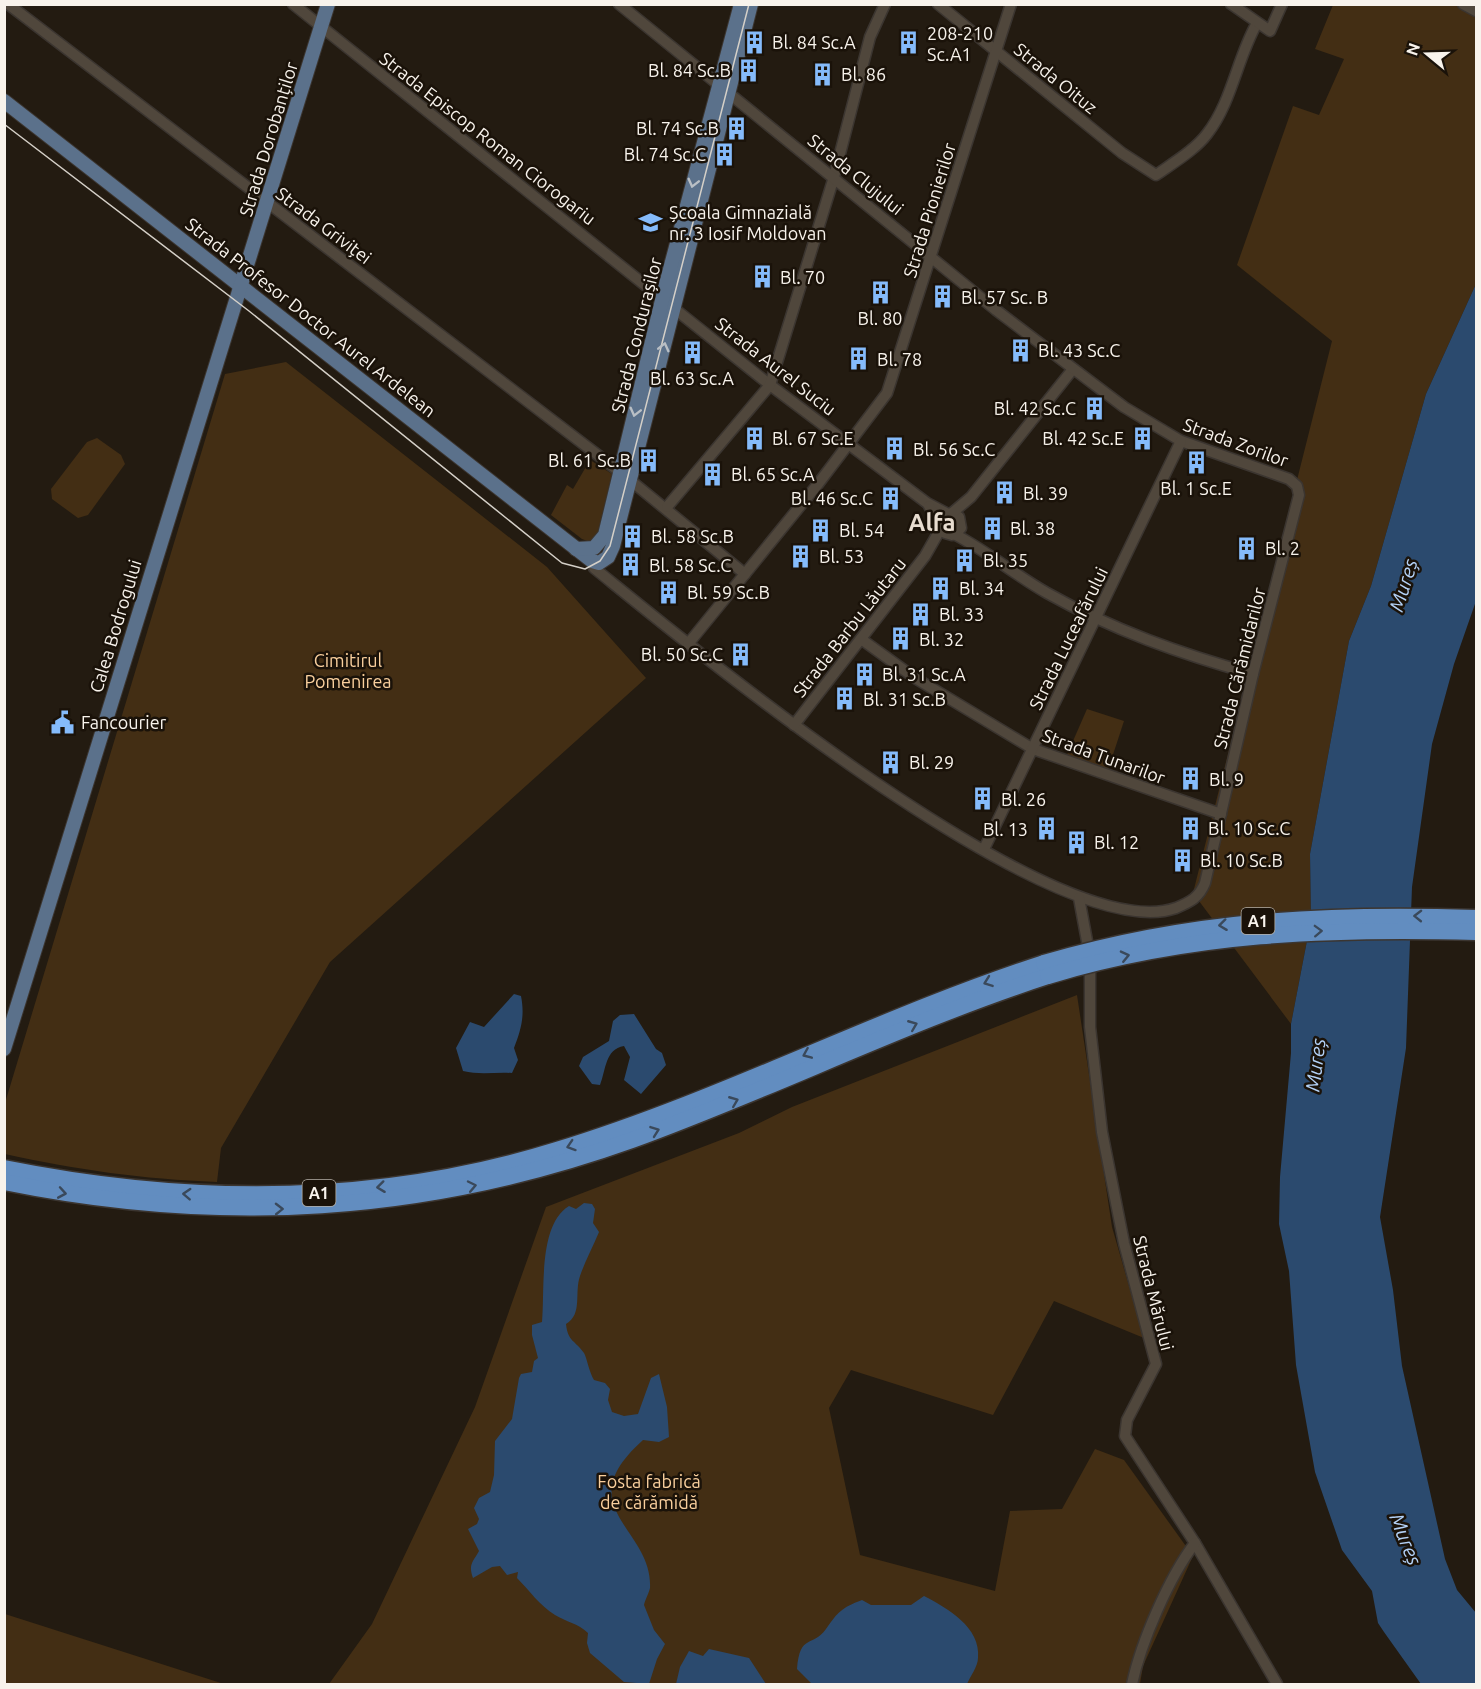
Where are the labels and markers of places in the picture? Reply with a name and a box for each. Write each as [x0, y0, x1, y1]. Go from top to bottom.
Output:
place label: 208-210 Sc.A1 [927, 23, 993, 64]
building icon: Bl. 84 Sc.A [741, 29, 767, 55]
building icon: 208-210 Sc.A1 [896, 30, 922, 56]
place label: Bl. 84 Sc.A [772, 32, 856, 52]
building icon: Bl. 84 Sc.B [736, 57, 762, 83]
place label: Bl. 84 Sc.B [648, 60, 731, 80]
building icon: Bl. 86 [810, 61, 836, 87]
place label: Bl. 86 [841, 64, 886, 84]
building icon: Bl. 74 Sc.B [724, 115, 750, 141]
place label: Bl. 74 Sc.B [636, 118, 719, 138]
building icon: Bl. 74 Sc.C [711, 141, 737, 167]
place label: Bl. 74 Sc.C [624, 144, 706, 164]
place label: Școala Gimnazială nr. 3 Iosif Moldovan [669, 202, 827, 243]
school or university icon: Școala Gimnazială nr. 3 Iosif Moldovan [638, 209, 664, 235]
building icon: Bl. 70 [749, 264, 775, 290]
place label: Bl. 70 [780, 267, 825, 287]
building icon: Bl. 80 [867, 279, 893, 305]
building icon: Bl. 57 Sc. B [930, 284, 956, 310]
place label: Bl. 57 Sc. B [961, 287, 1048, 307]
place label: Bl. 80 [857, 308, 903, 328]
building icon: Bl. 43 Sc.C [1007, 337, 1033, 363]
building icon: Bl. 63 Sc.A [679, 339, 705, 365]
place label: Bl. 43 Sc.C [1038, 340, 1120, 360]
building icon: Bl. 78 [846, 346, 872, 372]
place label: Bl. 78 [877, 349, 922, 369]
place label: Bl. 63 Sc.A [650, 368, 734, 388]
building icon: Bl. 42 Sc.C [1081, 395, 1107, 421]
place label: Bl. 42 Sc.C [994, 398, 1076, 418]
building icon: Bl. 67 Sc.E [741, 425, 767, 451]
building icon: Bl. 42 Sc.E [1129, 425, 1155, 451]
place label: Bl. 67 Sc.E [772, 428, 854, 448]
place label: Bl. 42 Sc.E [1042, 428, 1124, 448]
building icon: Bl. 56 Sc.C [882, 436, 908, 462]
place label: Bl. 56 Sc.C [913, 439, 995, 459]
building icon: Bl. 61 Sc.B [636, 447, 662, 473]
building icon: Bl. 1 Sc.E [1183, 449, 1209, 475]
place label: Bl. 61 Sc.B [548, 450, 631, 470]
building icon: Bl. 65 Sc.A [700, 461, 726, 487]
place label: Bl. 65 Sc.A [731, 464, 815, 484]
place label: Bl. 1 Sc.E [1160, 478, 1232, 498]
building icon: Bl. 39 [992, 480, 1018, 506]
place label: Bl. 39 [1023, 483, 1068, 503]
building icon: Bl. 46 Sc.C [878, 485, 904, 511]
place label: Bl. 46 Sc.C [791, 488, 873, 508]
building icon: Bl. 38 [979, 515, 1005, 541]
building icon: Bl. 54 [808, 517, 834, 543]
place label: Bl. 38 [1010, 518, 1055, 538]
place label: Bl. 54 [839, 520, 884, 540]
building icon: Bl. 58 Sc.B [620, 523, 646, 549]
place label: Bl. 58 Sc.B [651, 526, 734, 546]
building icon: Bl. 2 [1234, 535, 1260, 561]
place label: Bl. 2 [1265, 538, 1300, 558]
building icon: Bl. 53 [788, 543, 814, 569]
place label: Bl. 53 [819, 546, 864, 566]
building icon: Bl. 35 [952, 547, 978, 573]
place label: Bl. 35 [983, 550, 1028, 570]
building icon: Bl. 58 Sc.C [618, 552, 644, 578]
place label: Bl. 58 Sc.C [649, 555, 731, 575]
building icon: Bl. 34 [928, 575, 954, 601]
place label: Bl. 34 [959, 578, 1004, 598]
building icon: Bl. 59 Sc.B [656, 579, 682, 605]
place label: Bl. 59 Sc.B [687, 582, 770, 602]
building icon: Bl. 33 [908, 601, 934, 627]
place label: Bl. 33 [939, 604, 984, 624]
building icon: Bl. 32 [888, 626, 914, 652]
place label: Bl. 32 [919, 629, 964, 649]
building icon: Bl. 50 Sc.C [728, 641, 754, 667]
place label: Bl. 50 Sc.C [641, 644, 723, 664]
building icon: Bl. 31 Sc.A [851, 661, 877, 687]
place label: Bl. 31 Sc.A [882, 664, 966, 684]
building icon: Bl. 31 Sc.B [832, 686, 858, 712]
place label: Bl. 31 Sc.B [863, 689, 946, 709]
public building icon: Fancourier [50, 709, 76, 735]
place label: Fancourier [81, 712, 167, 732]
building icon: Bl. 29 [878, 749, 904, 775]
place label: Bl. 29 [909, 752, 954, 772]
building icon: Bl. 9 [1178, 766, 1204, 792]
place label: Bl. 9 [1209, 769, 1244, 789]
building icon: Bl. 26 [970, 786, 996, 812]
place label: Bl. 26 [1001, 789, 1046, 809]
building icon: Bl. 10 Sc.C [1177, 815, 1203, 841]
building icon: Bl. 13 [1033, 816, 1059, 842]
place label: Bl. 10 Sc.C [1208, 818, 1290, 838]
place label: Bl. 13 [983, 819, 1028, 839]
building icon: Bl. 12 [1063, 829, 1089, 855]
place label: Bl. 12 [1094, 832, 1139, 852]
building icon: Bl. 10 Sc.B [1169, 847, 1195, 873]
place label: Bl. 10 Sc.B [1200, 850, 1283, 870]

